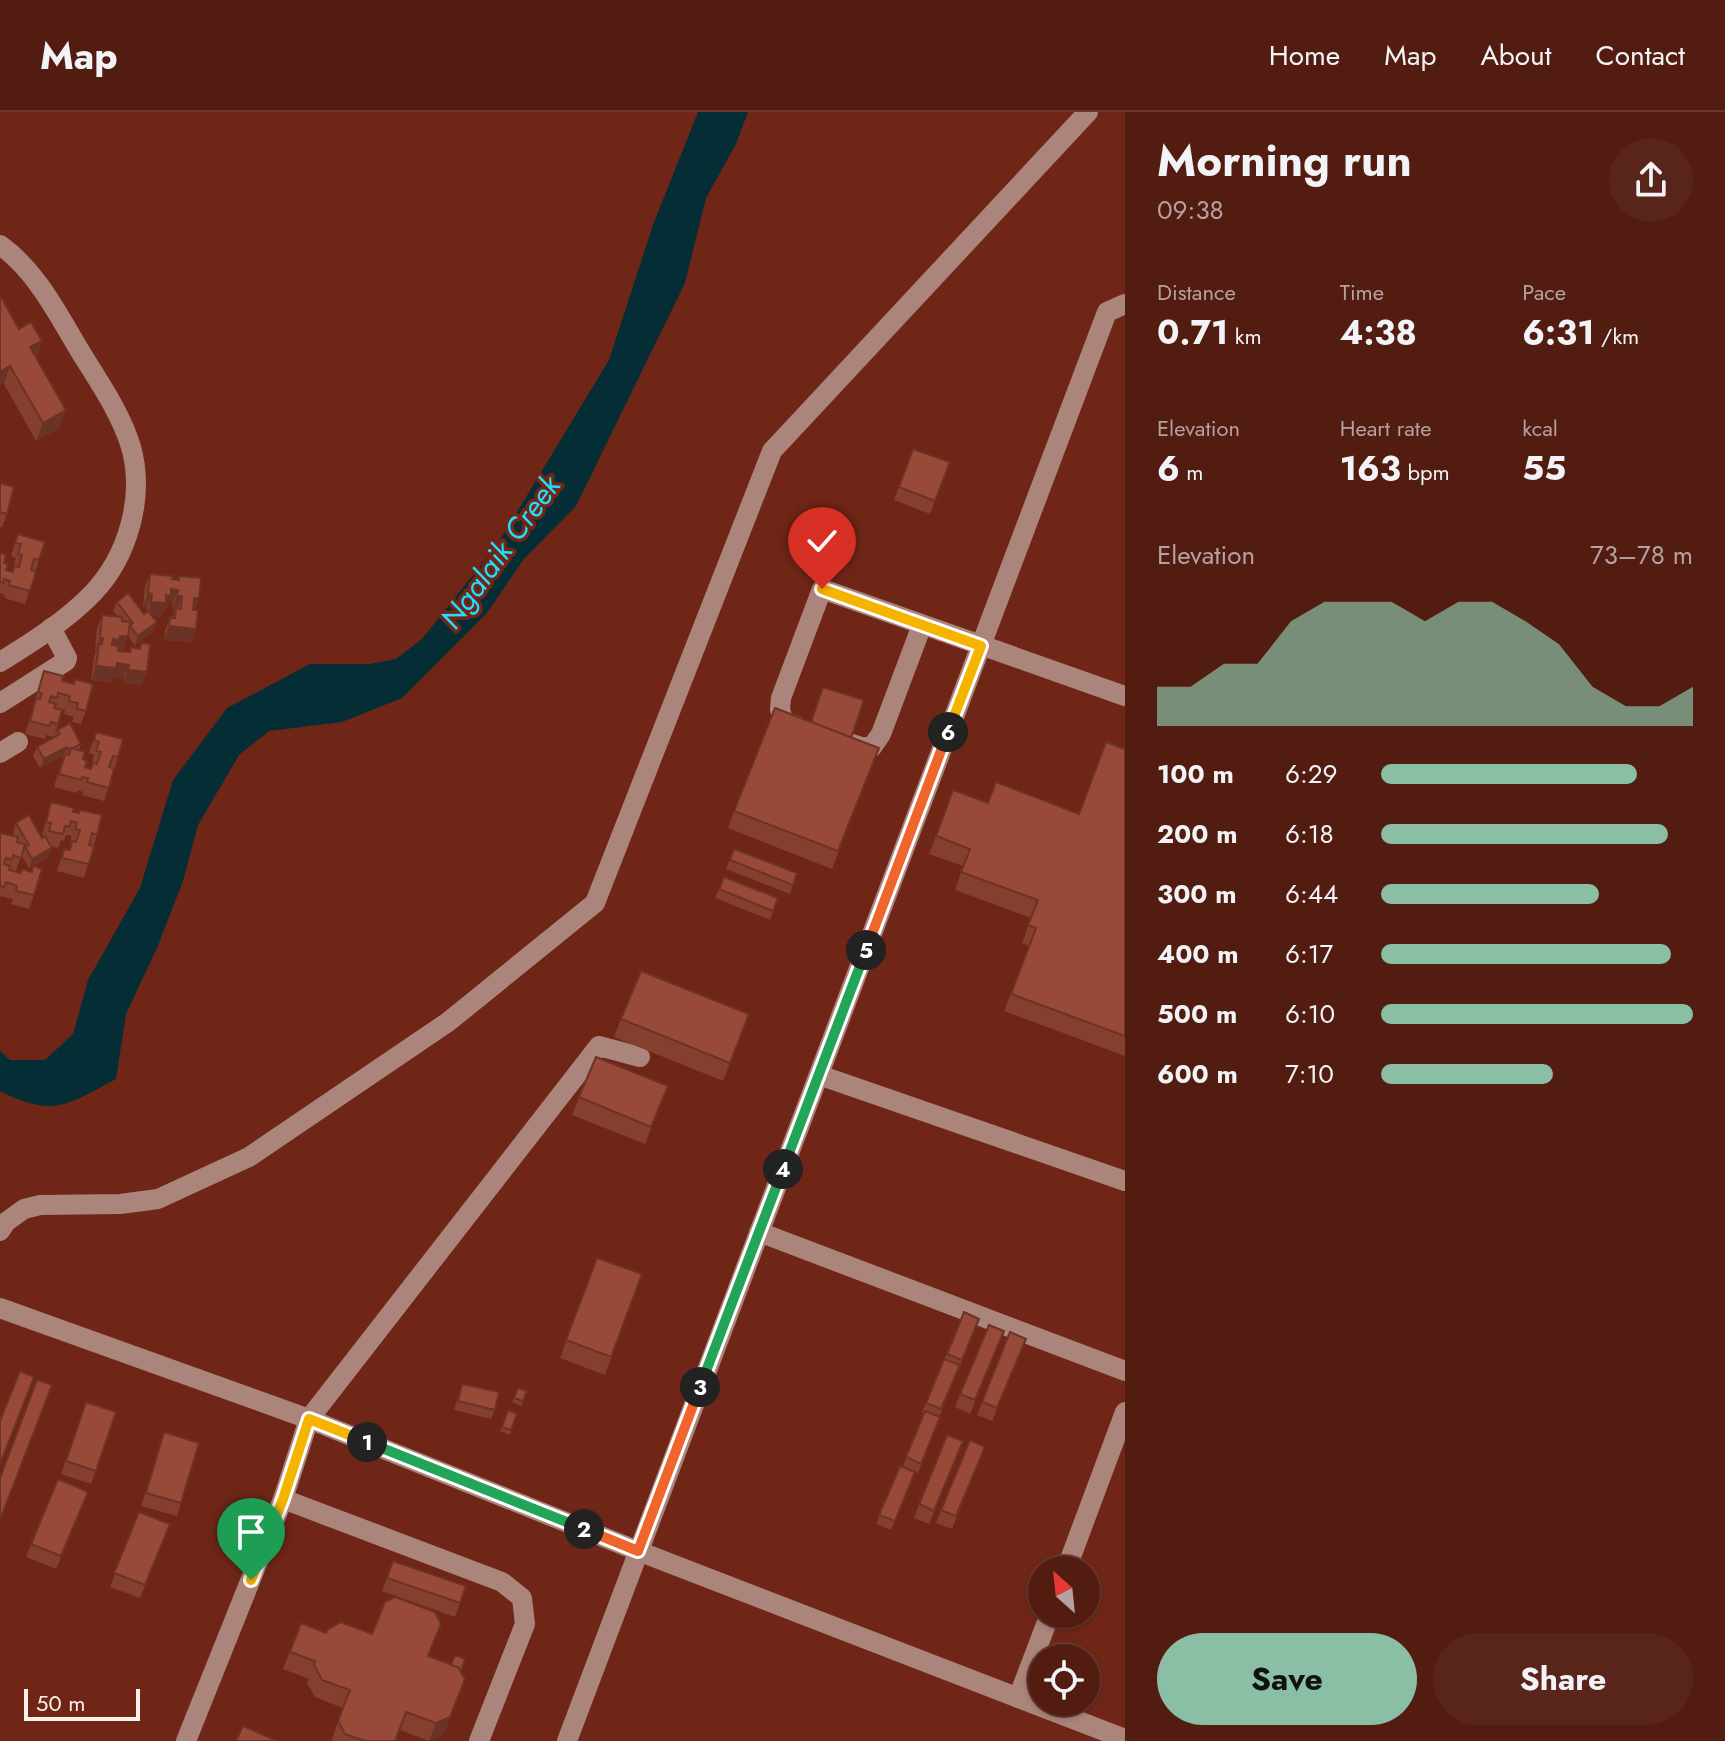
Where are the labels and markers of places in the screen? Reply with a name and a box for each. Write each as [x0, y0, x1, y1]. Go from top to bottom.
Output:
pin [788, 507, 856, 589]
pin: 6 [928, 712, 968, 752]
pin: 5 [846, 930, 886, 970]
pin: 4 [763, 1149, 803, 1189]
pin: 3 [680, 1367, 720, 1407]
pin: 1 [347, 1422, 387, 1462]
pin [217, 1498, 285, 1580]
pin: 2 [564, 1509, 604, 1549]

